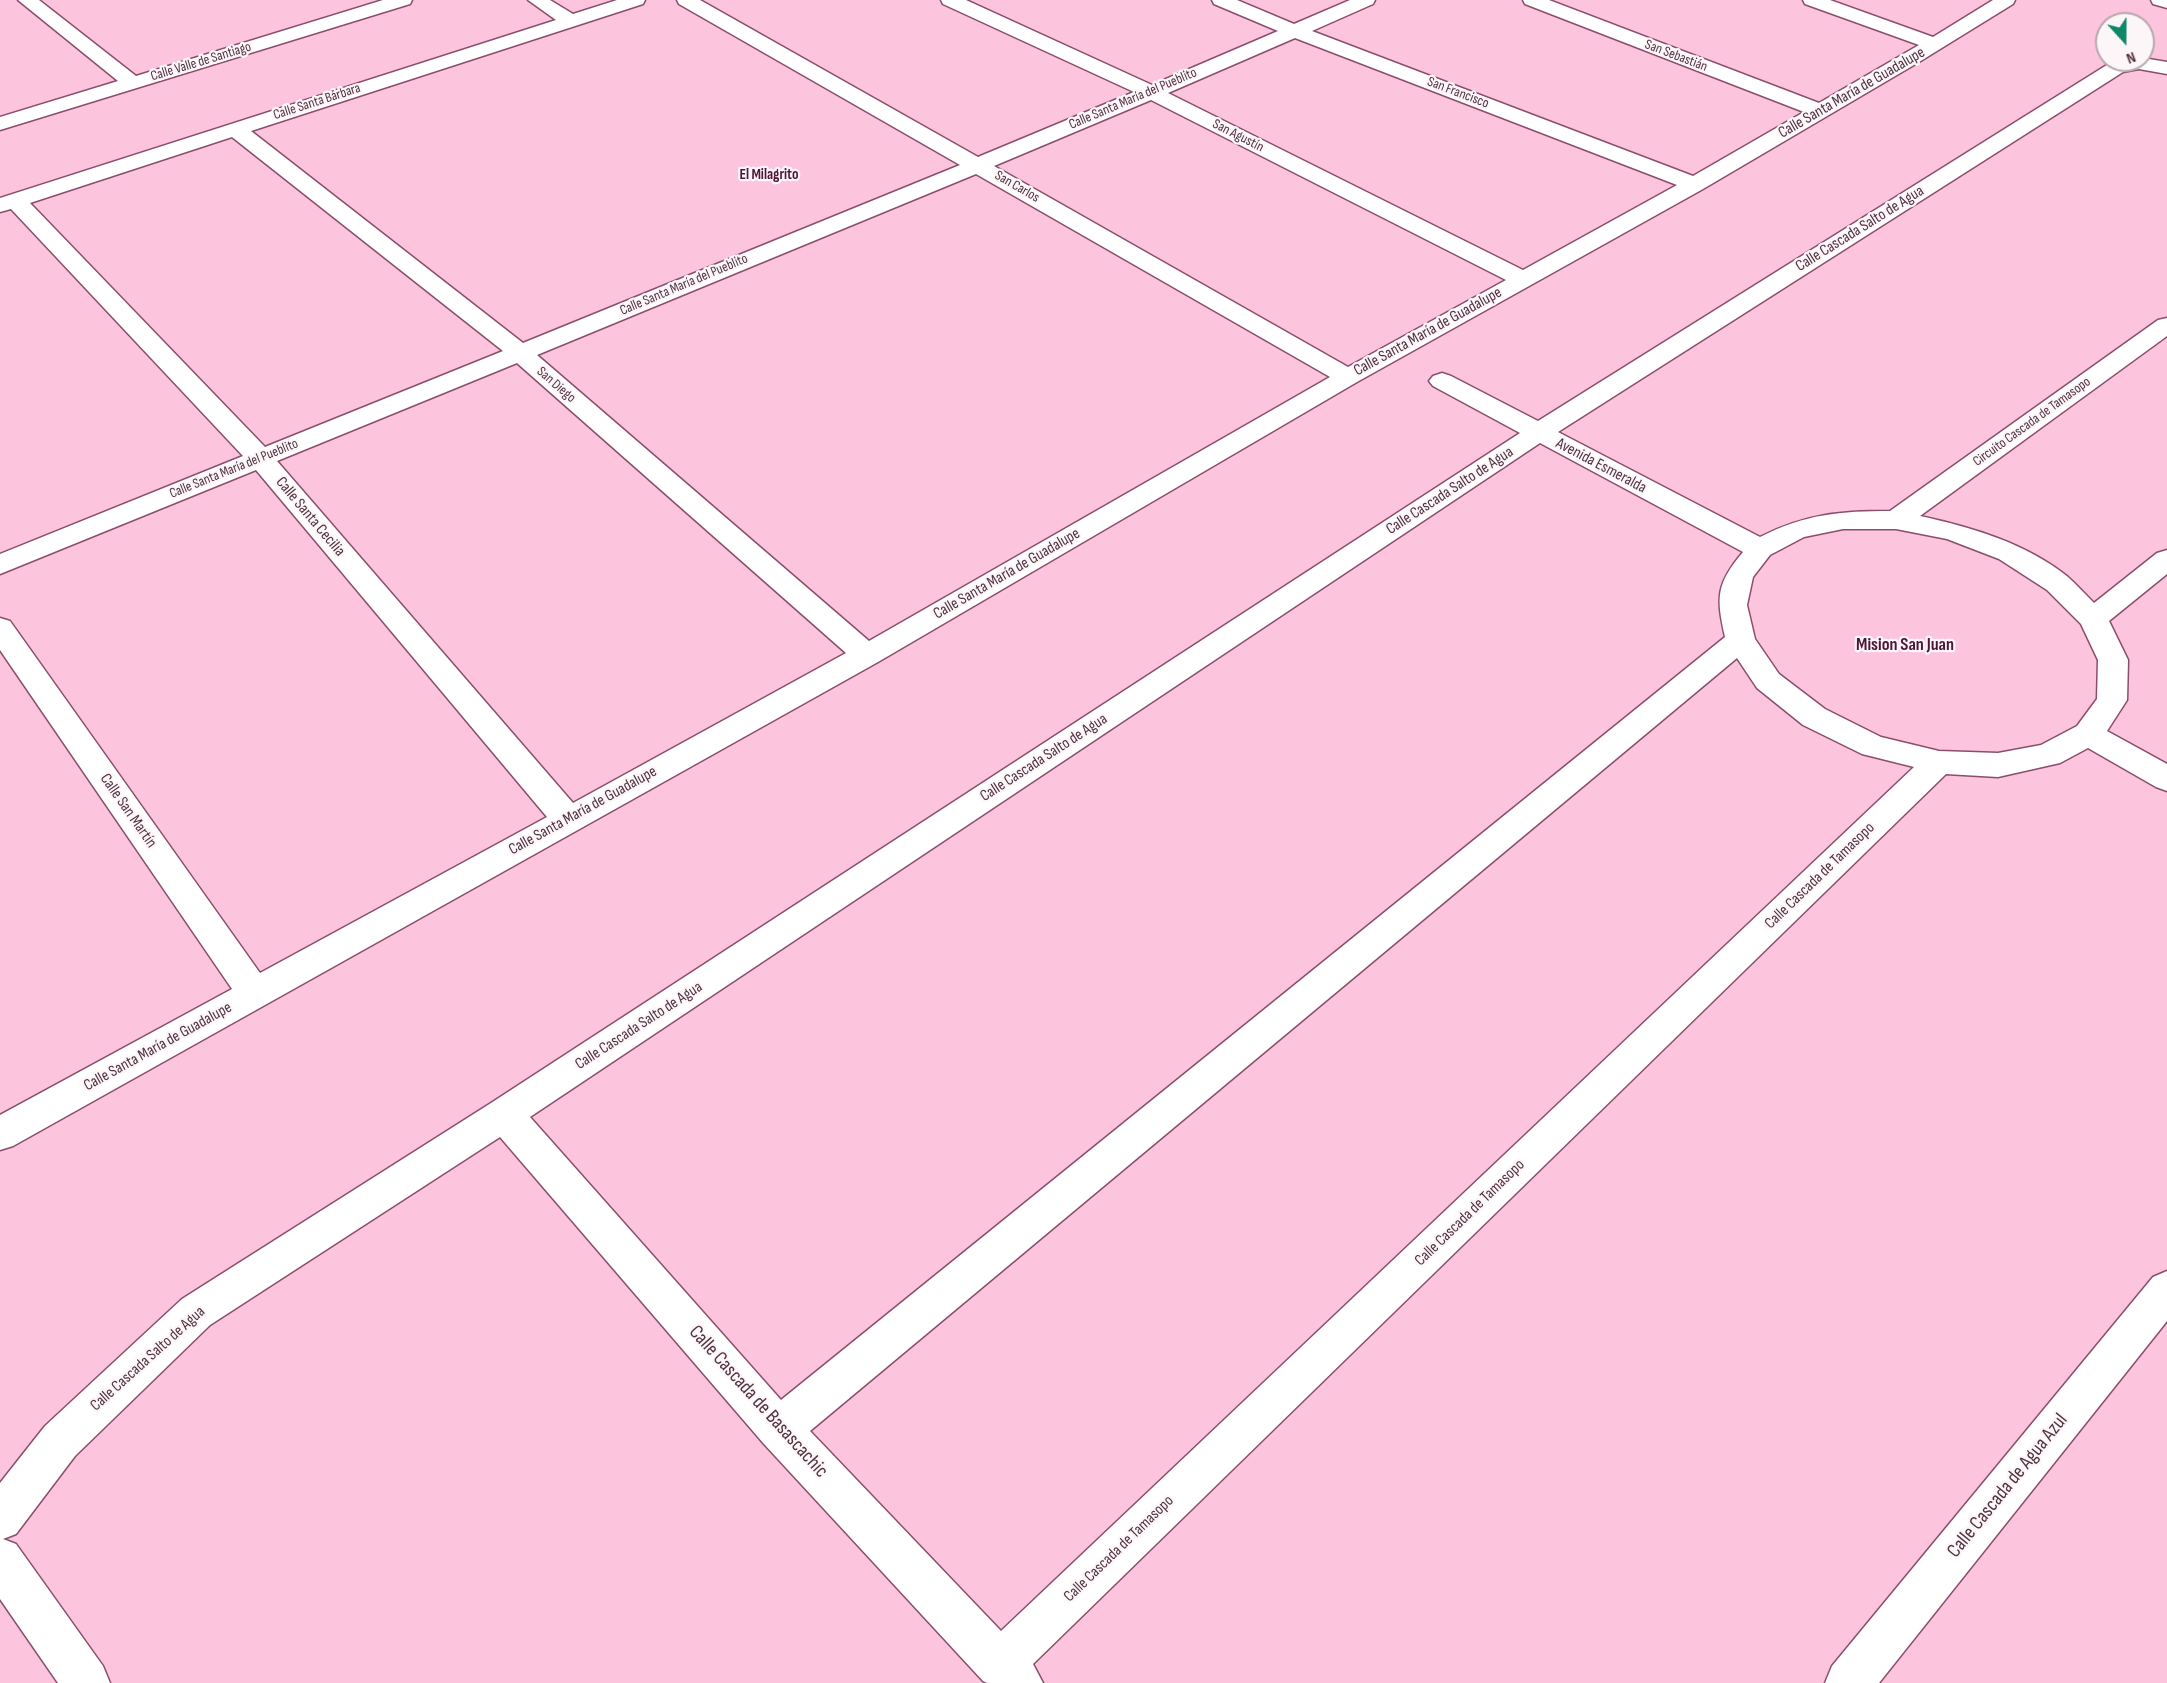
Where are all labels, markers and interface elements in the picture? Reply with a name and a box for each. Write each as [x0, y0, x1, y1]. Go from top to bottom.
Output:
north arrow [2095, 12, 2155, 72]
street label: San Sebastián [1642, 36, 1710, 76]
street label: Calle Valle de Santiago [149, 39, 253, 85]
street label: Calle Santa María de Guadalupe [1775, 43, 1929, 143]
text: N [2124, 47, 2138, 68]
street label: Calle Santa María del Pueblito [1067, 64, 1199, 134]
street label: San Francisco [1425, 74, 1491, 112]
street label: Calle Santa Bárbara [271, 80, 363, 124]
street label: San Agustín [1210, 116, 1266, 156]
district label: El Milagrito [739, 166, 799, 184]
street label: San Carlos [992, 167, 1042, 207]
street label: Calle Cascada Salto de Agua [1792, 182, 1928, 276]
street label: Calle Santa María del Pueblito [618, 250, 750, 320]
street label: Calle Santa María de Guadalupe [1351, 283, 1505, 381]
street label: San Diego [533, 364, 579, 406]
street label: Circuito Cascada de Tamasopo [1970, 374, 2094, 470]
street label: Avenida Esmeralda [1552, 434, 1650, 498]
street label: Calle Santa María del Pueblito [167, 436, 301, 502]
street label: Calle Cascada Salto de Agua [1383, 443, 1517, 539]
street label: Calle Santa Cecilia [271, 473, 349, 561]
street label: Calle Santa María de Guadalupe [930, 524, 1084, 624]
district label: Mision San Juan [1856, 634, 1954, 656]
street label: Calle Cascada Salto de Agua [977, 710, 1111, 806]
street label: Calle Santa María de Guadalupe [506, 762, 660, 860]
street label: Calle San Martín [95, 770, 161, 852]
street label: Calle Cascada de Tamasopo [1761, 819, 1879, 933]
street label: Calle Cascada Salto de Agua [572, 978, 706, 1074]
street label: Calle Santa María de Guadalupe [81, 998, 235, 1096]
street label: Calle Cascada de Tamasopo [1411, 1156, 1529, 1270]
street label: Calle Cascada Salto de Agua [87, 1302, 209, 1416]
street label: Calle Cascada de Basascachic [683, 1321, 833, 1483]
street label: Calle Cascada de Agua Azul [1943, 1409, 2073, 1563]
street label: Calle Cascada de Tamasopo [1060, 1492, 1178, 1606]

